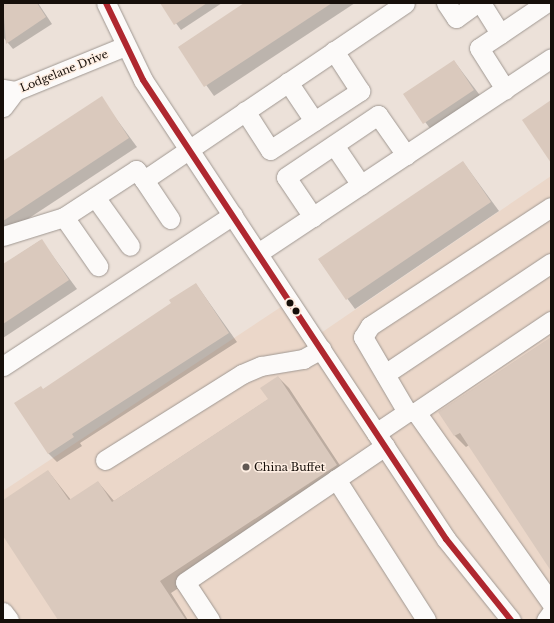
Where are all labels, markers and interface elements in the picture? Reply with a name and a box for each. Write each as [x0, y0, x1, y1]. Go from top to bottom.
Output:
street label: Lodgelane Drive [18, 47, 110, 95]
unlabelled marker [285, 298, 295, 308]
unlabelled marker [291, 306, 301, 316]
place label: China Buffet [254, 460, 325, 474]
marker: China Buffet [241, 462, 251, 472]

